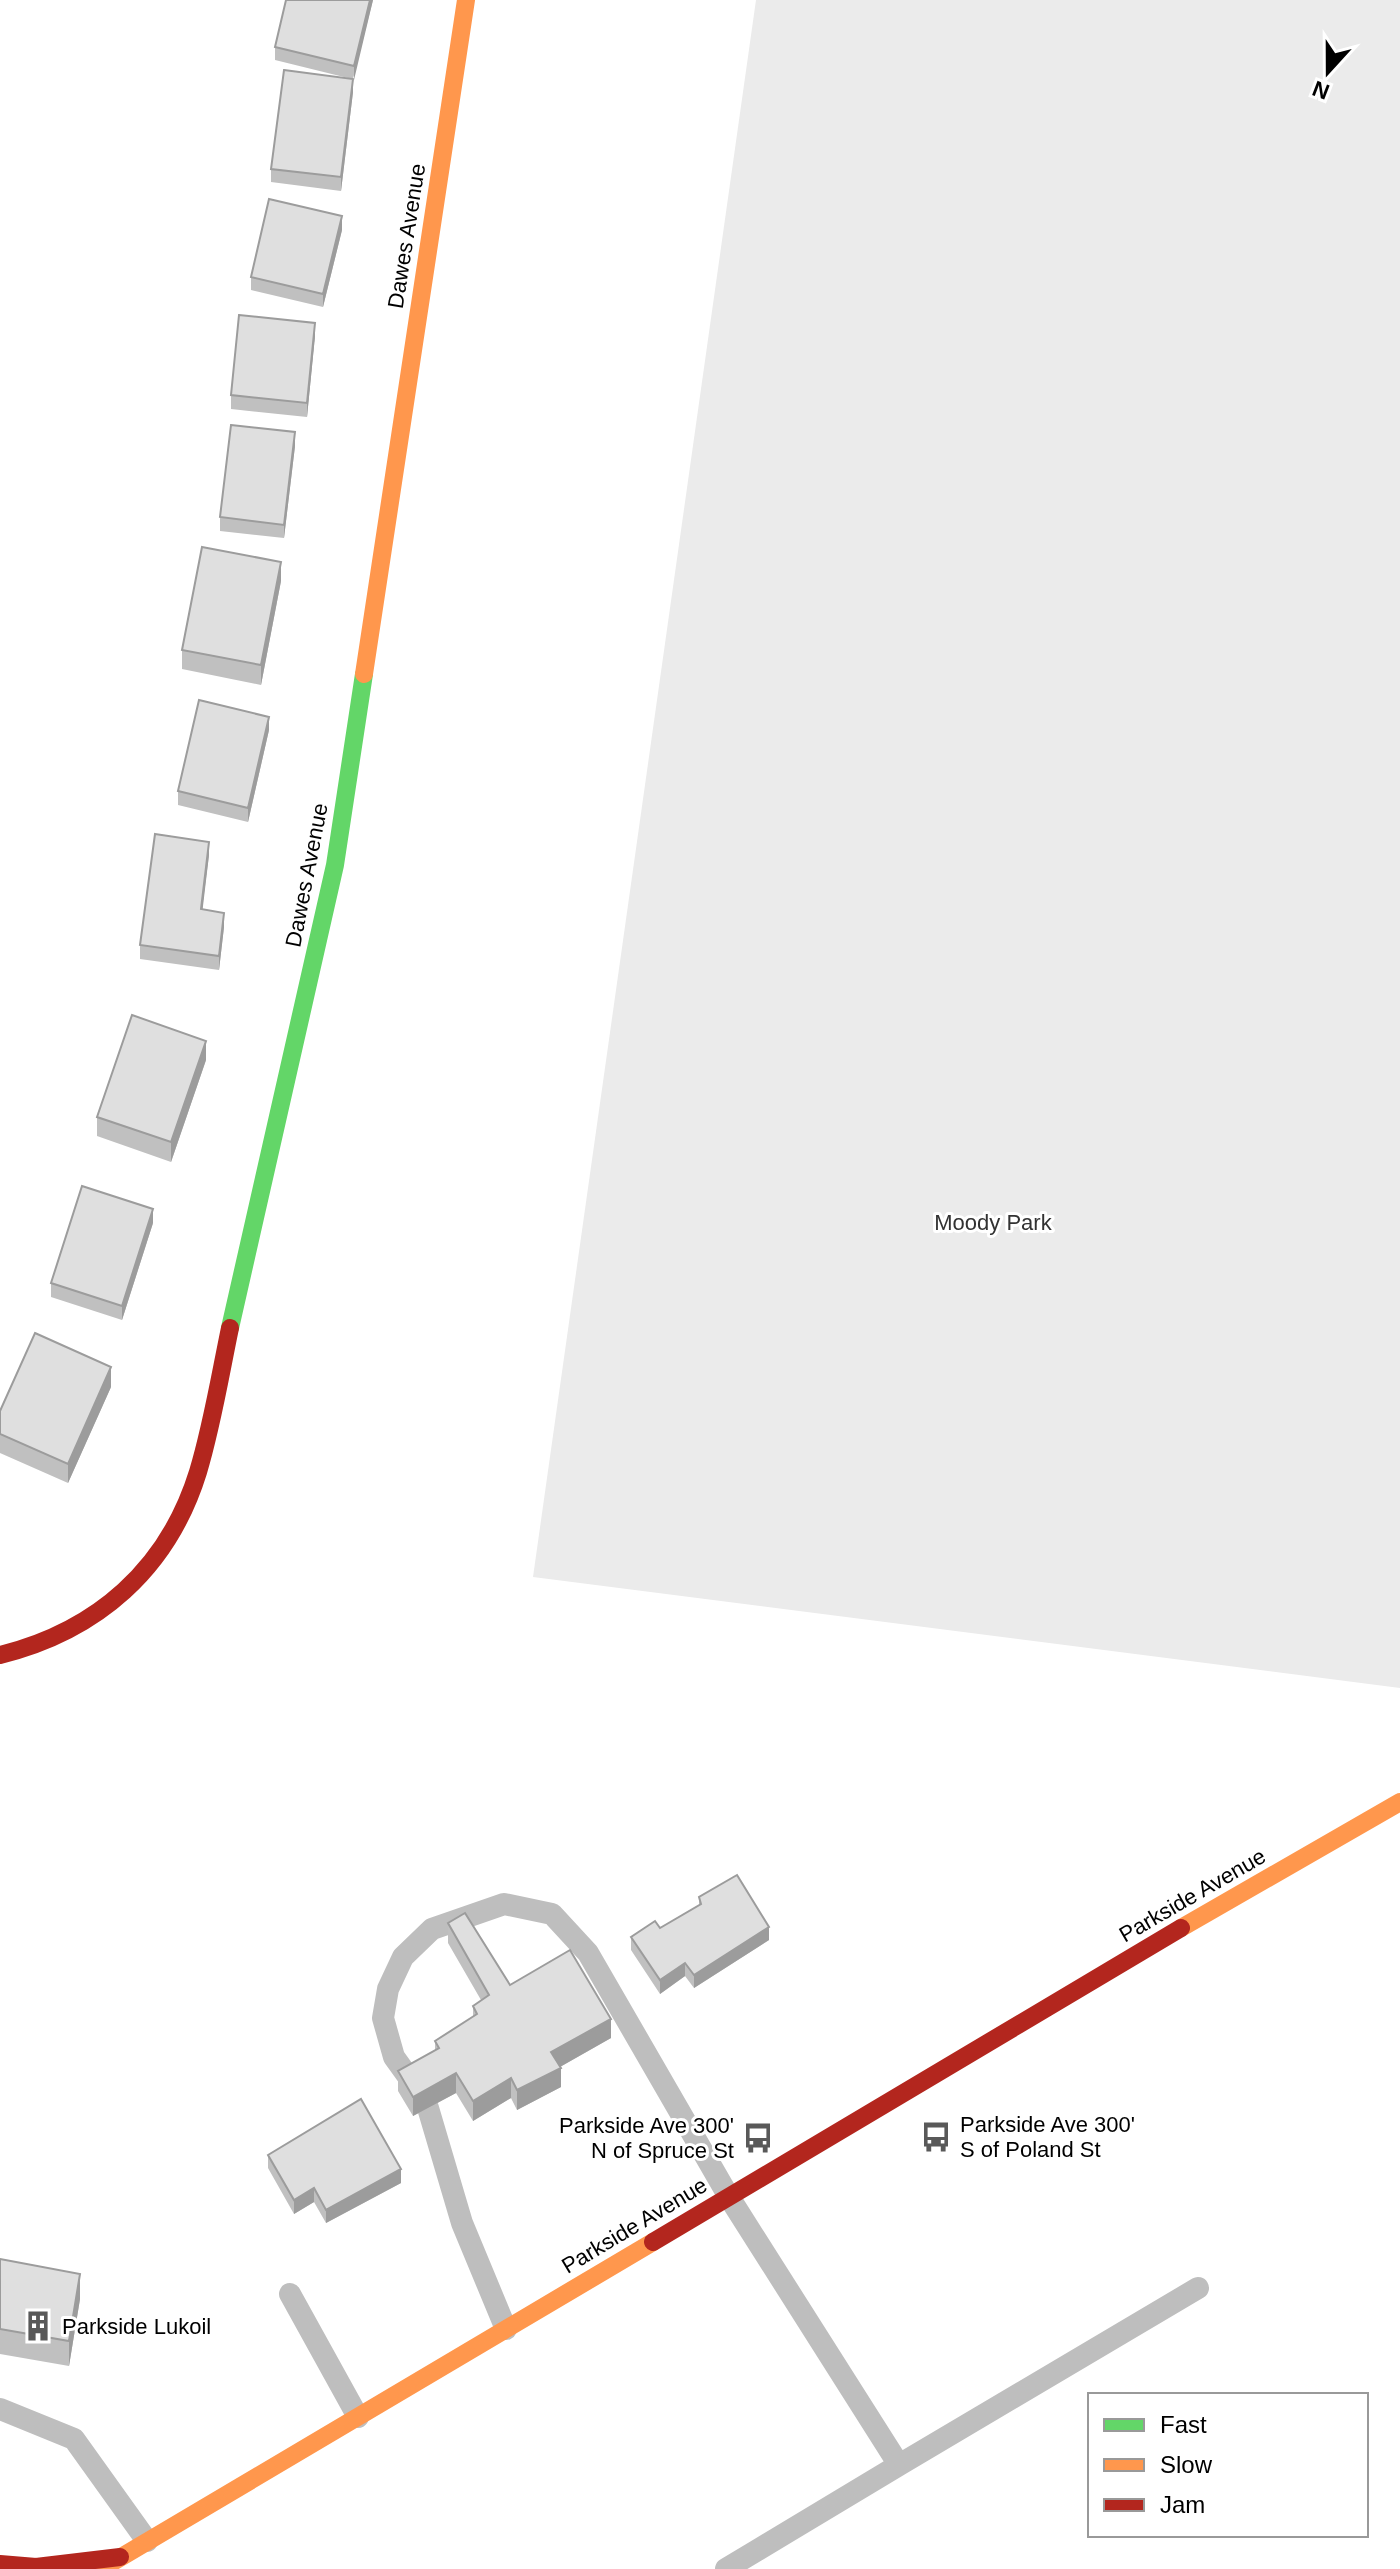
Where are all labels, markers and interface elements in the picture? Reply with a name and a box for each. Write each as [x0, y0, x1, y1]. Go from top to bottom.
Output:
north arrow [1288, 32, 1368, 112]
text: N [1309, 76, 1333, 105]
street label: Dawes Avenue [383, 162, 430, 310]
street label: Dawes Avenue [280, 801, 333, 949]
park label: Moody Park [934, 1210, 1053, 1235]
street label: Parkside Avenue [1115, 1843, 1270, 1947]
place label: Parkside Ave 300' S of Poland St [960, 2112, 1135, 2162]
place label: Parkside Ave 300' N of Spruce St [559, 2113, 734, 2163]
bus stop icon: Parkside Ave 300' S of Poland St [919, 2120, 953, 2154]
bus stop icon: Parkside Ave 300' N of Spruce St [741, 2121, 775, 2155]
street label: Parkside Avenue [557, 2172, 711, 2279]
building icon: Parkside Lukoil [21, 2309, 55, 2343]
place label: Parkside Lukoil [62, 2314, 211, 2339]
legend [1088, 2393, 1368, 2537]
text: Fast [1160, 2411, 1207, 2438]
text: Slow [1160, 2451, 1213, 2478]
text: Jam [1160, 2491, 1205, 2518]

